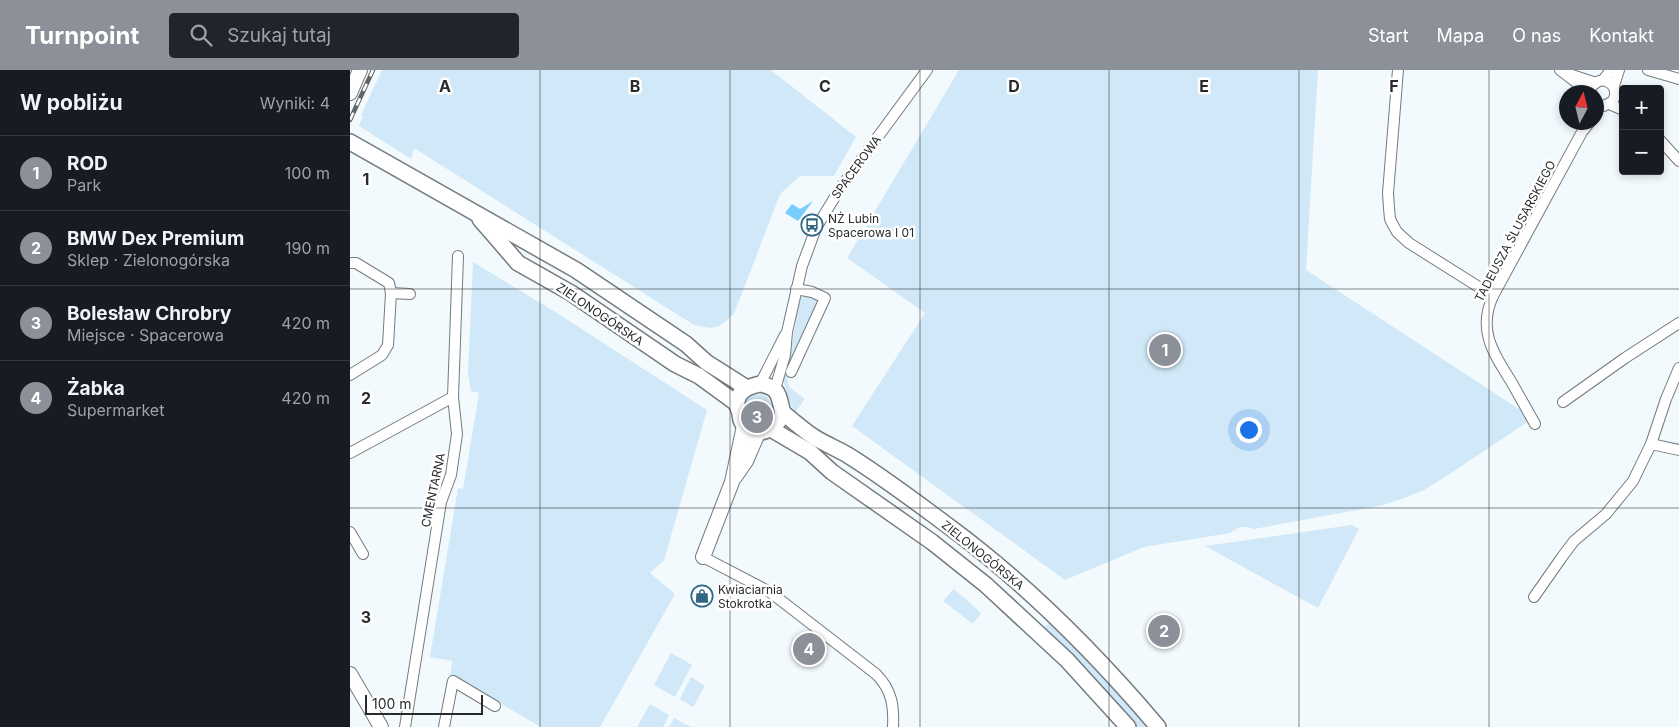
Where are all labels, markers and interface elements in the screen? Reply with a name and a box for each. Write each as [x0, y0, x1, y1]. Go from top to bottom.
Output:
search box [169, 13, 519, 58]
text: Turnpoint [25, 21, 139, 50]
icon: search [187, 21, 215, 49]
text: Szukaj tutaj [227, 24, 331, 47]
text: Start [1368, 25, 1409, 46]
text: Mapa [1437, 25, 1484, 46]
text: O nas [1512, 25, 1561, 46]
text: Kontakt [1589, 25, 1654, 46]
text: A [439, 76, 451, 96]
text: B [630, 76, 640, 96]
text: C [819, 76, 831, 96]
text: D [1008, 76, 1020, 96]
text: E [1199, 76, 1209, 96]
text: F [1389, 76, 1399, 96]
north arrow [1559, 85, 1604, 130]
map controls [1619, 85, 1664, 175]
button: + [1619, 85, 1664, 130]
text: W pobliżu [20, 90, 123, 115]
text: Wyniki: 4 [260, 93, 330, 113]
button: − [1619, 130, 1664, 175]
street label: SPACEROWA [828, 132, 884, 202]
text: ROD [67, 152, 108, 175]
street label: TADEUSZA ŚLUSARSKIEGO [1471, 158, 1559, 304]
text: 1 [33, 163, 39, 183]
text: 100 m [285, 163, 330, 183]
text: 1 [363, 169, 369, 189]
text: Park [67, 175, 101, 195]
place label: NŻ Lubin Spacerowa I 01 [828, 211, 914, 240]
bus stop icon: NŻ Lubin Spacerowa I 01 [800, 213, 824, 237]
text: BMW Dex Premium [67, 227, 244, 250]
text: 2 [31, 238, 41, 258]
text: 190 m [285, 238, 330, 258]
text: Sklep · Zielonogórska [67, 250, 230, 270]
street label: ZIELONOGÓRSKA [554, 279, 646, 349]
text: Bolesław Chrobry [67, 302, 231, 325]
text: 3 [31, 313, 41, 333]
text: 420 m [281, 313, 330, 333]
text: Miejsce · Spacerowa [67, 325, 224, 345]
pin: 1 [1149, 331, 1181, 369]
text: Żabka [67, 377, 125, 400]
text: 4 [31, 388, 41, 408]
text: 420 m [281, 388, 330, 408]
text: 2 [361, 388, 371, 408]
pin: 3 [741, 398, 773, 436]
text: Supermarket [67, 400, 164, 420]
your location [1236, 417, 1262, 443]
street label: CMENTARNA [418, 451, 448, 529]
street label: ZIELONOGÓRSKA [939, 517, 1027, 593]
place label: Kwiaciarnia Stokrotka [718, 582, 783, 611]
shop icon: Kwiaciarnia Stokrotka [690, 584, 714, 608]
text: 3 [361, 607, 371, 627]
pin: 2 [1148, 612, 1180, 650]
pin: 4 [793, 630, 825, 668]
scale bar [365, 692, 482, 715]
text: 100 m [372, 695, 412, 712]

